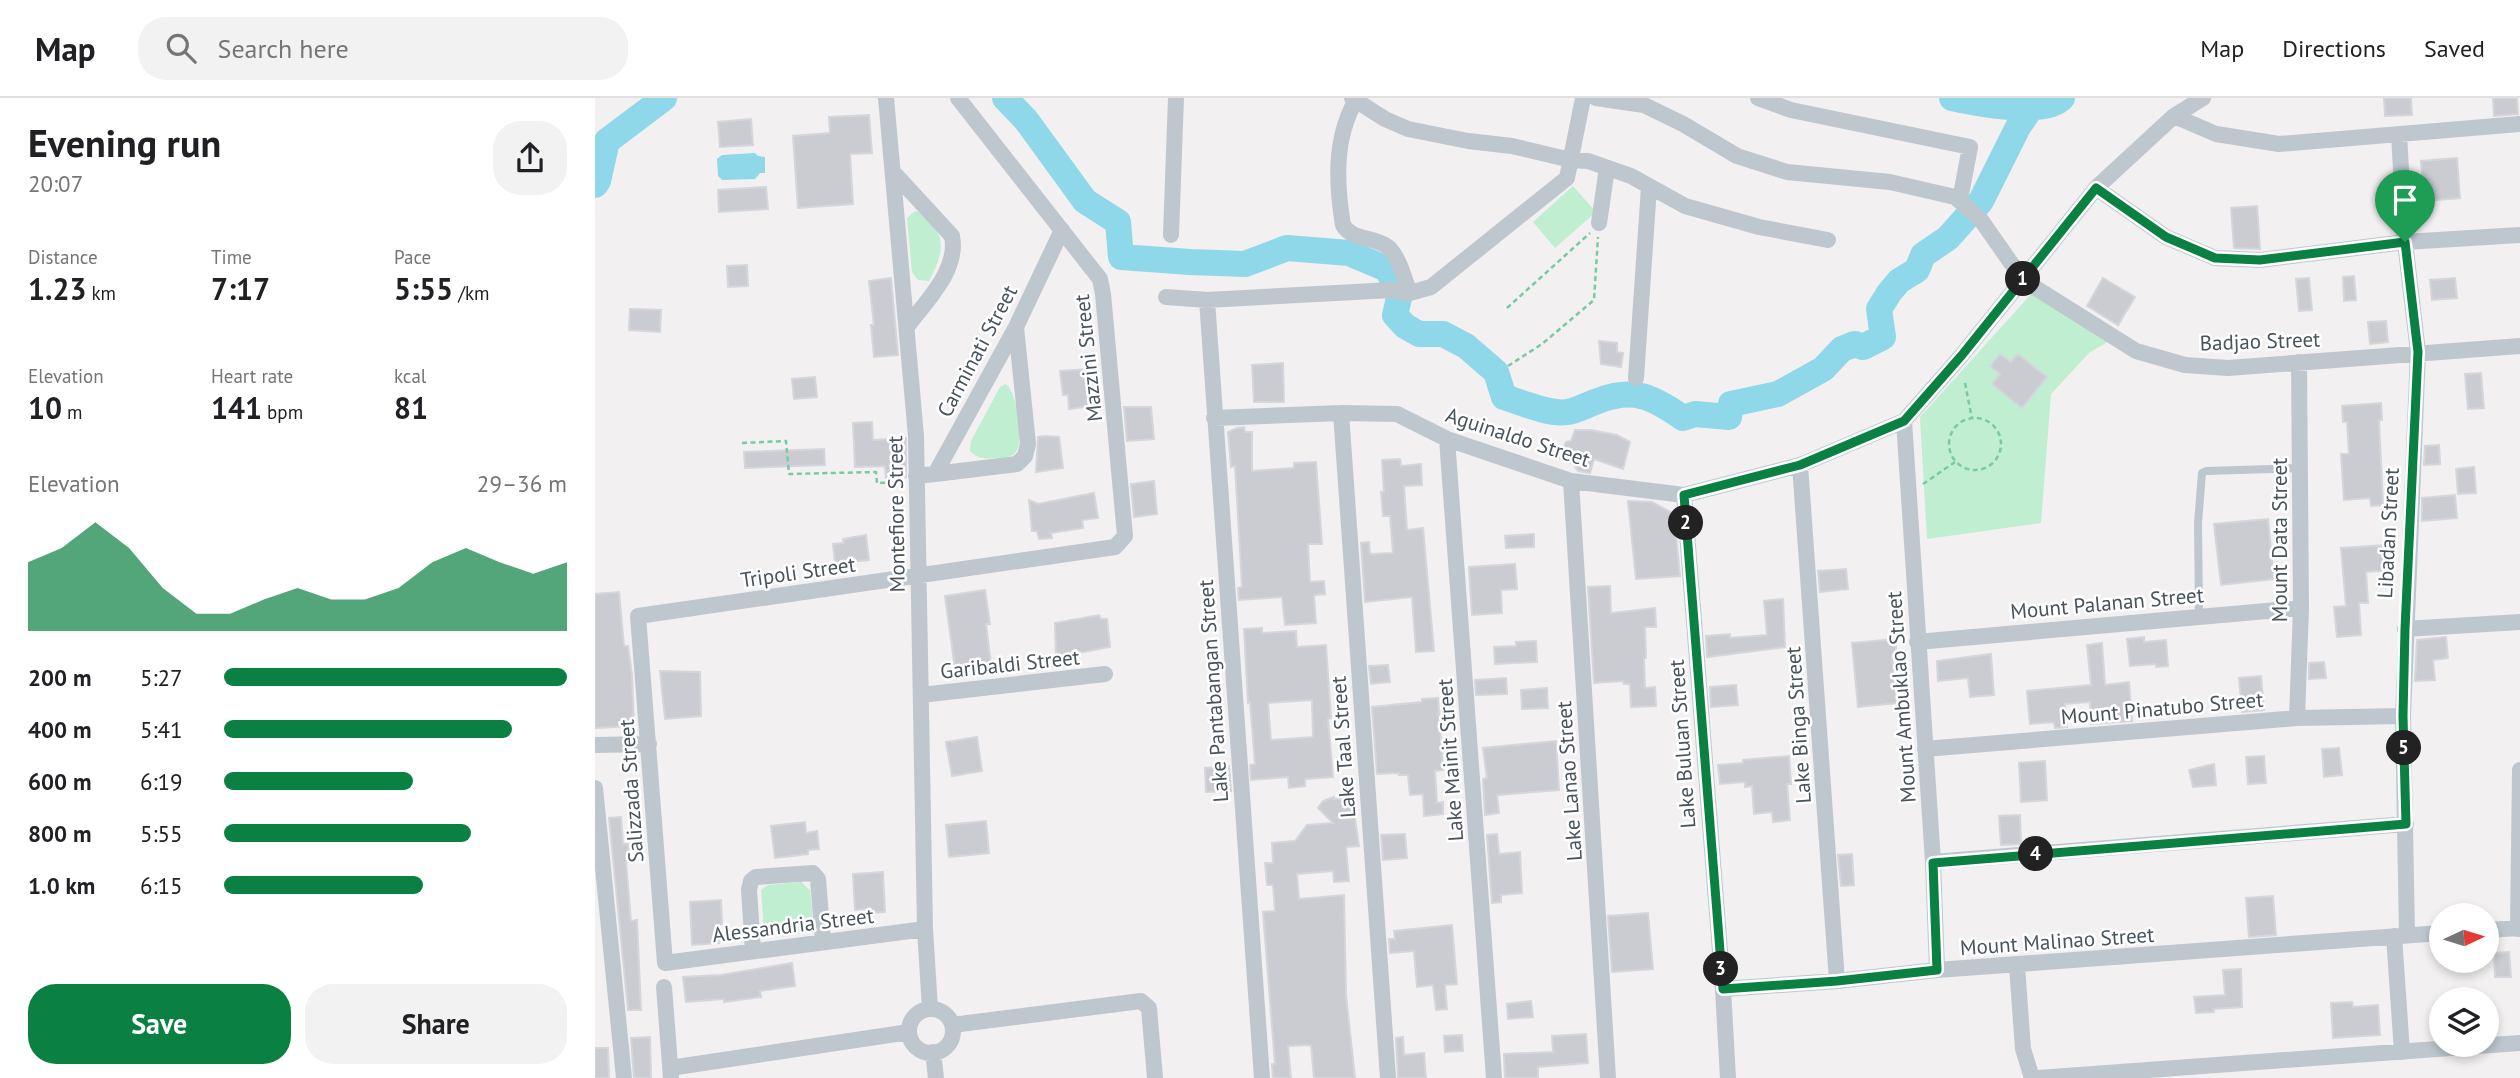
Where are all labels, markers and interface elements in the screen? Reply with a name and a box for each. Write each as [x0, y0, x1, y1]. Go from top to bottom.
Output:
search box [138, 17, 628, 80]
text: Map [35, 27, 96, 70]
icon: search [162, 29, 200, 67]
text: Search here [218, 32, 349, 65]
text: Map [2200, 33, 2244, 64]
text: Directions [2282, 33, 2386, 64]
text: Saved [2424, 33, 2485, 64]
text: Evening run [28, 118, 221, 167]
button: share [493, 121, 567, 195]
text: 20:07 [28, 169, 83, 198]
pin [2375, 170, 2435, 242]
icon: arrive [2386, 181, 2424, 219]
text: Distance [28, 245, 98, 269]
text: Time [211, 245, 252, 269]
text: Pace [394, 245, 431, 269]
pin: 1 [2005, 262, 2041, 296]
text: 1 [2017, 266, 2028, 290]
text: 1.23 [28, 269, 86, 308]
text: 7:17 [211, 269, 270, 308]
text: 5:55 [394, 269, 453, 308]
street label: Carminati Street [931, 280, 1023, 422]
text: km [86, 281, 116, 305]
text: /km [453, 281, 489, 305]
street label: Mazzini Street [1068, 293, 1108, 423]
street label: Badjao Street [2199, 325, 2321, 357]
text: Elevation [28, 364, 104, 388]
text: Heart rate [211, 364, 293, 388]
text: kcal [394, 364, 426, 388]
text: 10 [28, 388, 62, 427]
text: 141 [211, 388, 262, 427]
text: 81 [394, 388, 428, 427]
text: m [62, 400, 83, 424]
text: bpm [262, 400, 303, 424]
street label: Aguinaldo Street [1442, 401, 1594, 473]
street label: Montefiore Street [881, 435, 911, 593]
street label: Mount Data Street [2266, 458, 2293, 622]
street label: Libadan Street [2371, 467, 2405, 599]
text: Elevation [28, 469, 120, 498]
text: 29–36 m [477, 469, 567, 498]
pin: 2 [1669, 506, 1703, 540]
text: 2 [1680, 510, 1691, 534]
street label: Tripoli Street [739, 551, 857, 593]
street label: Lake Pantabangan Street [1192, 579, 1234, 803]
street label: Mount Palanan Street [2009, 581, 2205, 625]
street label: Mount Ambuklao Street [1880, 590, 1922, 804]
street label: Garibaldi Street [939, 643, 1081, 685]
street label: Lake Binga Street [1779, 646, 1817, 804]
street label: Lake Buluan Street [1663, 659, 1701, 829]
text: 200 m [28, 663, 91, 692]
text: 5:27 [140, 663, 183, 692]
street label: Lake Taal Street [1325, 675, 1361, 819]
street label: Lake Mainit Street [1431, 678, 1469, 842]
street label: Mount Pinatubo Street [2060, 686, 2264, 730]
street label: Lake Lanao Street [1550, 700, 1588, 862]
text: 400 m [28, 715, 91, 744]
text: 5:41 [140, 715, 183, 744]
street label: Salizzada Street [613, 718, 649, 864]
pin: 5 [2387, 730, 2421, 766]
text: 5 [2398, 735, 2409, 759]
text: 600 m [28, 767, 91, 796]
text: 6:19 [140, 767, 183, 796]
text: 800 m [28, 819, 91, 848]
text: 5:55 [140, 819, 183, 848]
pin: 4 [2019, 836, 2053, 872]
text: 4 [2030, 841, 2041, 865]
text: 1.0 km [28, 871, 95, 900]
text: 6:15 [140, 871, 183, 900]
street label: Alessandria Street [711, 902, 875, 948]
north arrow [2429, 903, 2499, 973]
map controls [2429, 903, 2499, 1057]
street label: Mount Malinao Street [1959, 921, 2155, 961]
pin: 3 [1703, 952, 1739, 986]
text: 3 [1715, 956, 1726, 980]
button: Save [28, 984, 291, 1064]
button: Share [305, 984, 567, 1064]
button: layers [2429, 987, 2499, 1057]

